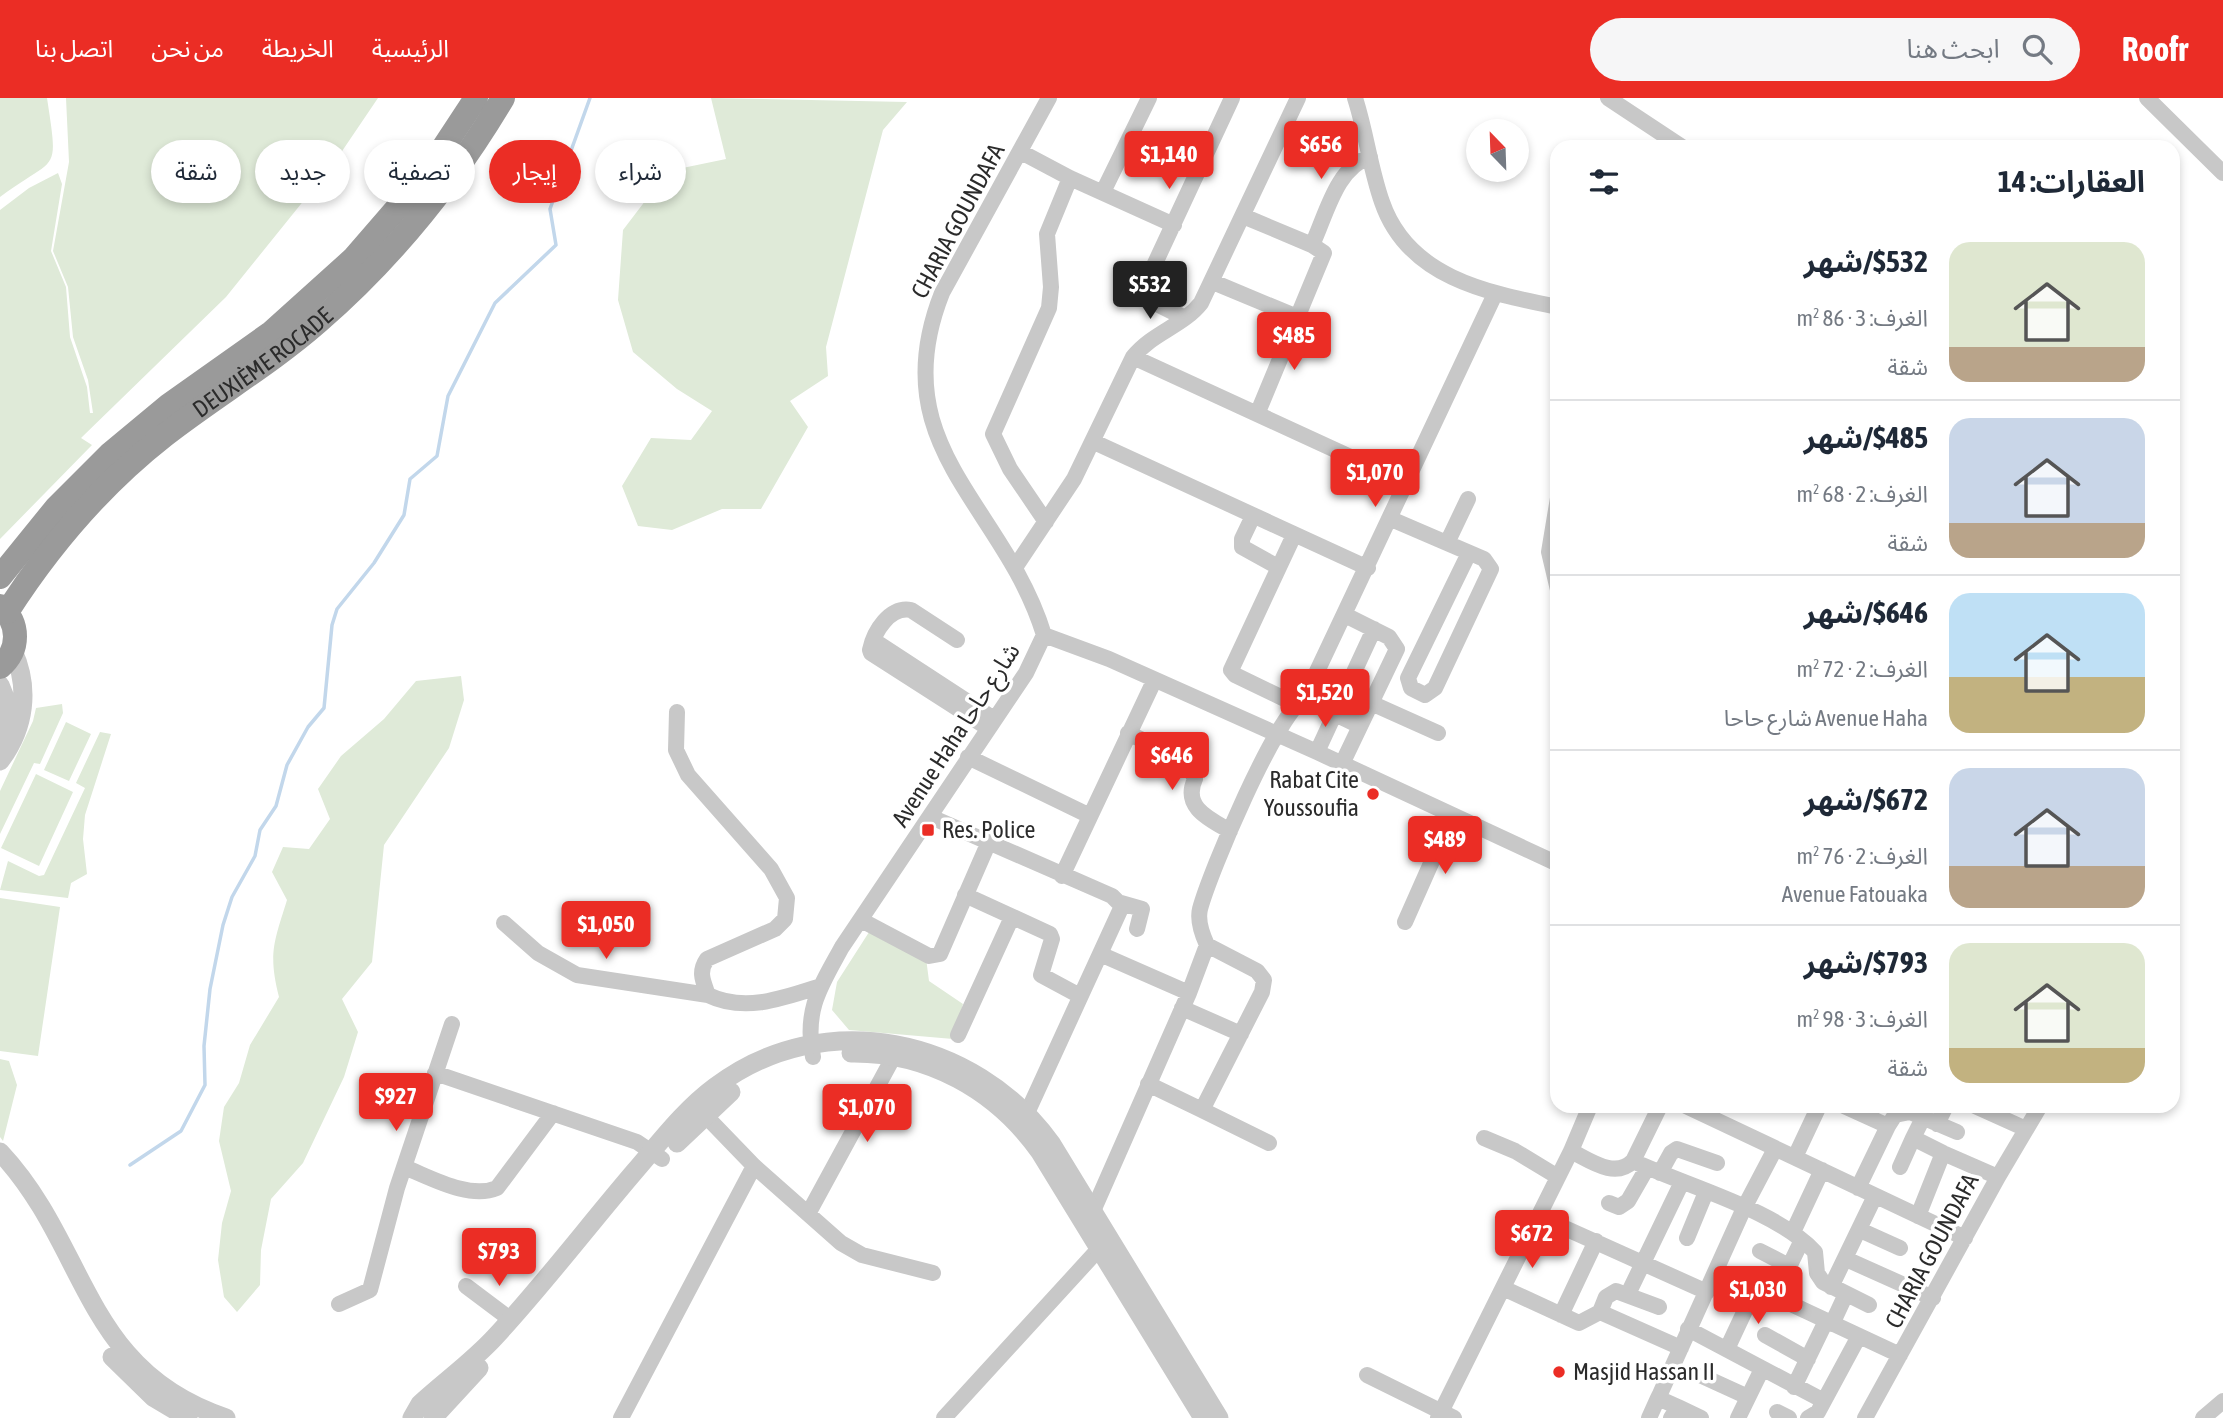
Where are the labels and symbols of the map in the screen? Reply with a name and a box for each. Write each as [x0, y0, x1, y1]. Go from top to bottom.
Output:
north arrow [1466, 119, 1530, 182]
pin: $656 [1280, 122, 1362, 181]
pin: $1,140 [1112, 132, 1226, 191]
street label: CHARIA GOUNDAFA [906, 139, 1010, 303]
pin: $532 [1109, 262, 1191, 321]
street label: DEUXIÈME ROCADE [188, 302, 338, 423]
pin: $485 [1253, 313, 1335, 372]
pin: $1,070 [1318, 450, 1432, 509]
street label: Avenue Haha شارع حاحا [886, 638, 1028, 834]
pin: $1,520 [1268, 670, 1382, 729]
pin: $646 [1131, 732, 1213, 792]
place label: Rabat Cite Youssoufia [1264, 766, 1359, 821]
marker: Rabat Cite Youssoufia [1365, 786, 1381, 802]
place label: Res. Police [942, 816, 1035, 843]
pin: $489 [1404, 816, 1486, 876]
marker: Res. Police [920, 822, 936, 838]
pin: $1,050 [549, 902, 663, 961]
pin: $927 [355, 1074, 437, 1133]
pin: $1,070 [810, 1084, 924, 1144]
street label: CHARIA GOUNDAFA [1880, 1169, 1984, 1333]
pin: $672 [1491, 1210, 1573, 1270]
pin: $793 [458, 1228, 540, 1288]
pin: $1,030 [1701, 1266, 1815, 1326]
place label: Masjid Hassan II [1573, 1358, 1715, 1385]
marker: Masjid Hassan II [1551, 1364, 1567, 1380]

